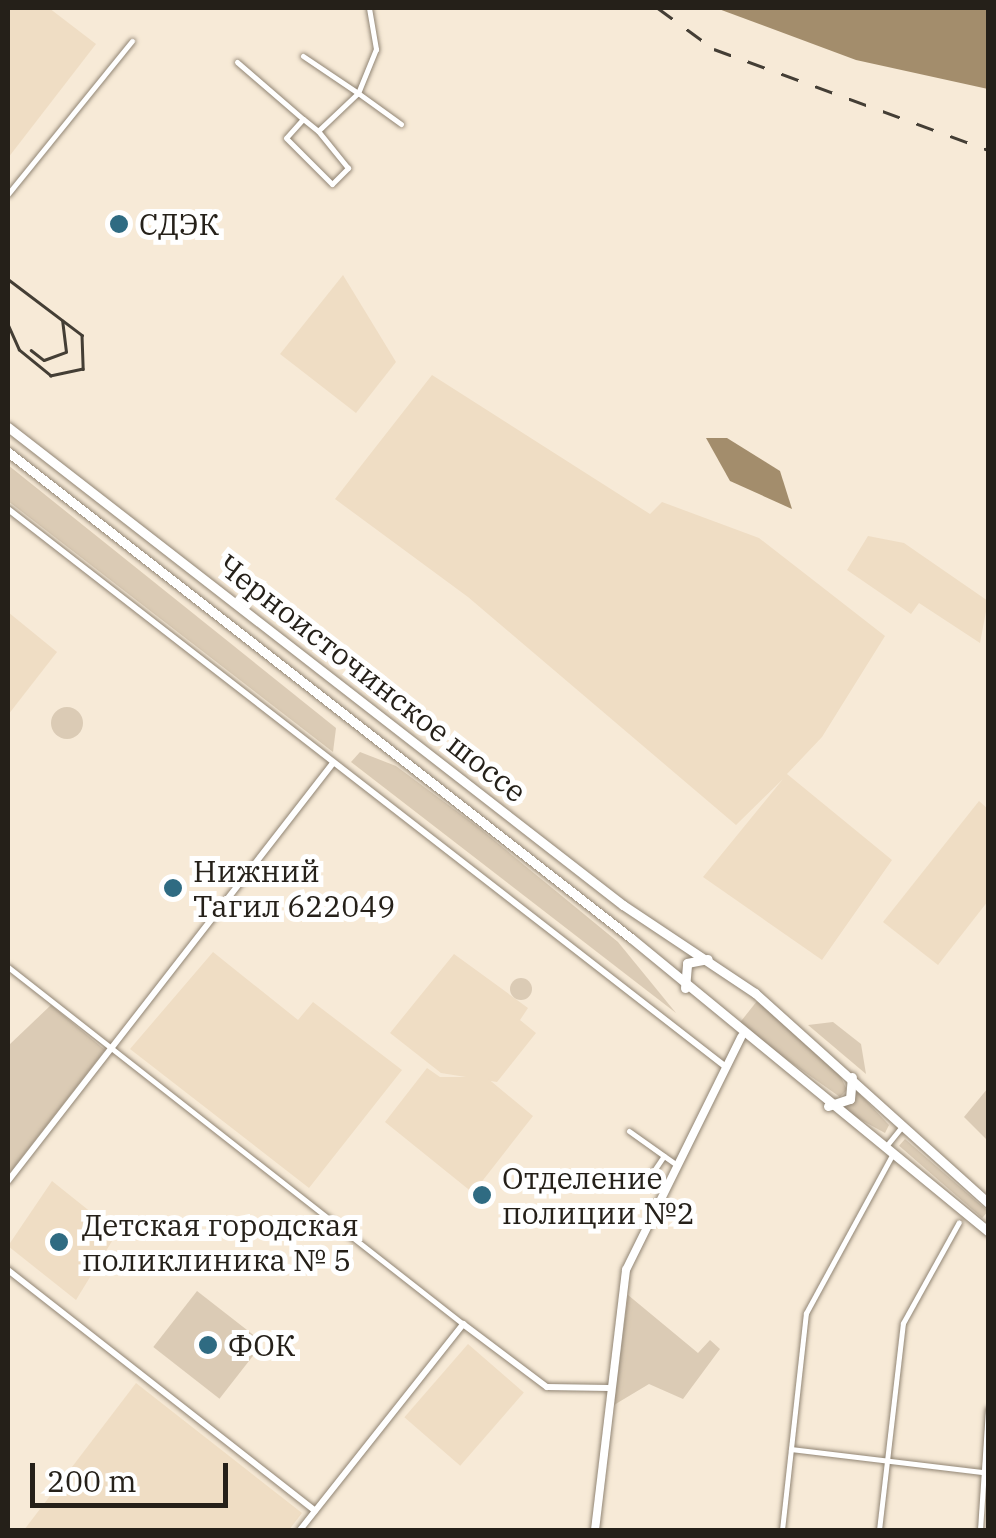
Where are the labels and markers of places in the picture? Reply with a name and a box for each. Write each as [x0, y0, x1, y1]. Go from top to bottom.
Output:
place label: СДЭК [139, 206, 219, 242]
marker: СДЭК [108, 213, 130, 235]
place label: Нижний Тагил 622049 [193, 853, 395, 924]
marker: Нижний Тагил 622049 [162, 877, 184, 899]
place label: Отделение полиции №2 [502, 1160, 695, 1230]
marker: Отделение полиции №2 [471, 1184, 493, 1206]
place label: Детская городская поликлиника № 5 [82, 1207, 359, 1278]
marker: Детская городская поликлиника № 5 [46, 1229, 72, 1255]
place label: ФОК [228, 1327, 295, 1363]
marker: ФОК [197, 1334, 219, 1356]

